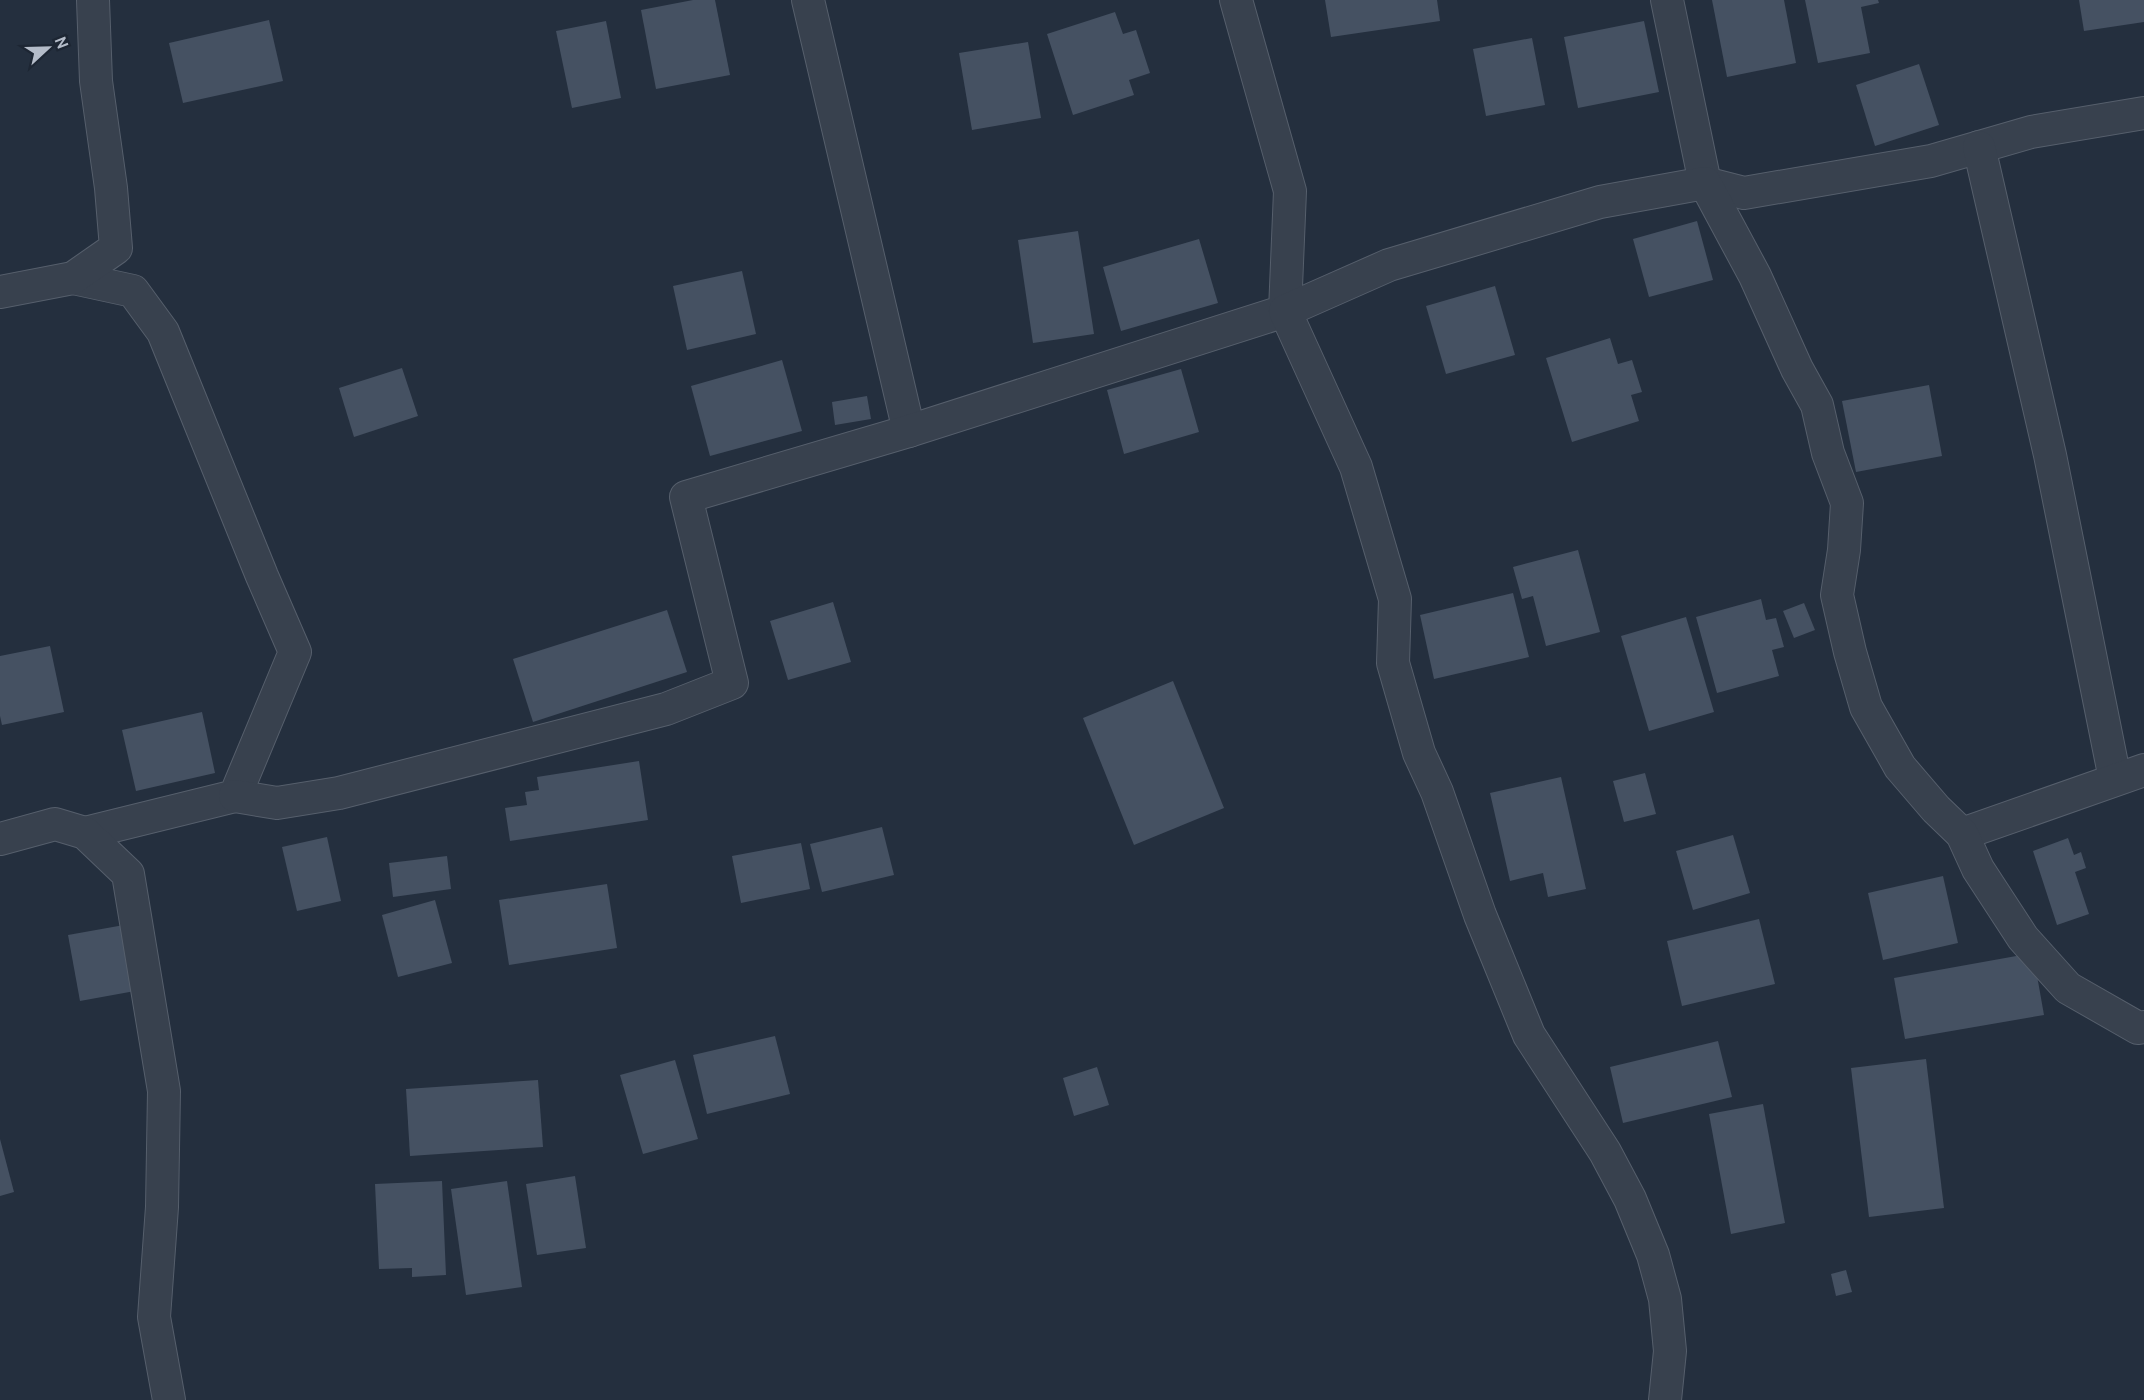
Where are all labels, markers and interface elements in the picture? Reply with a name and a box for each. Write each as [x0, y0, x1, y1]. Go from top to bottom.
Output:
north arrow [18, 18, 78, 78]
text: N [51, 34, 72, 51]

